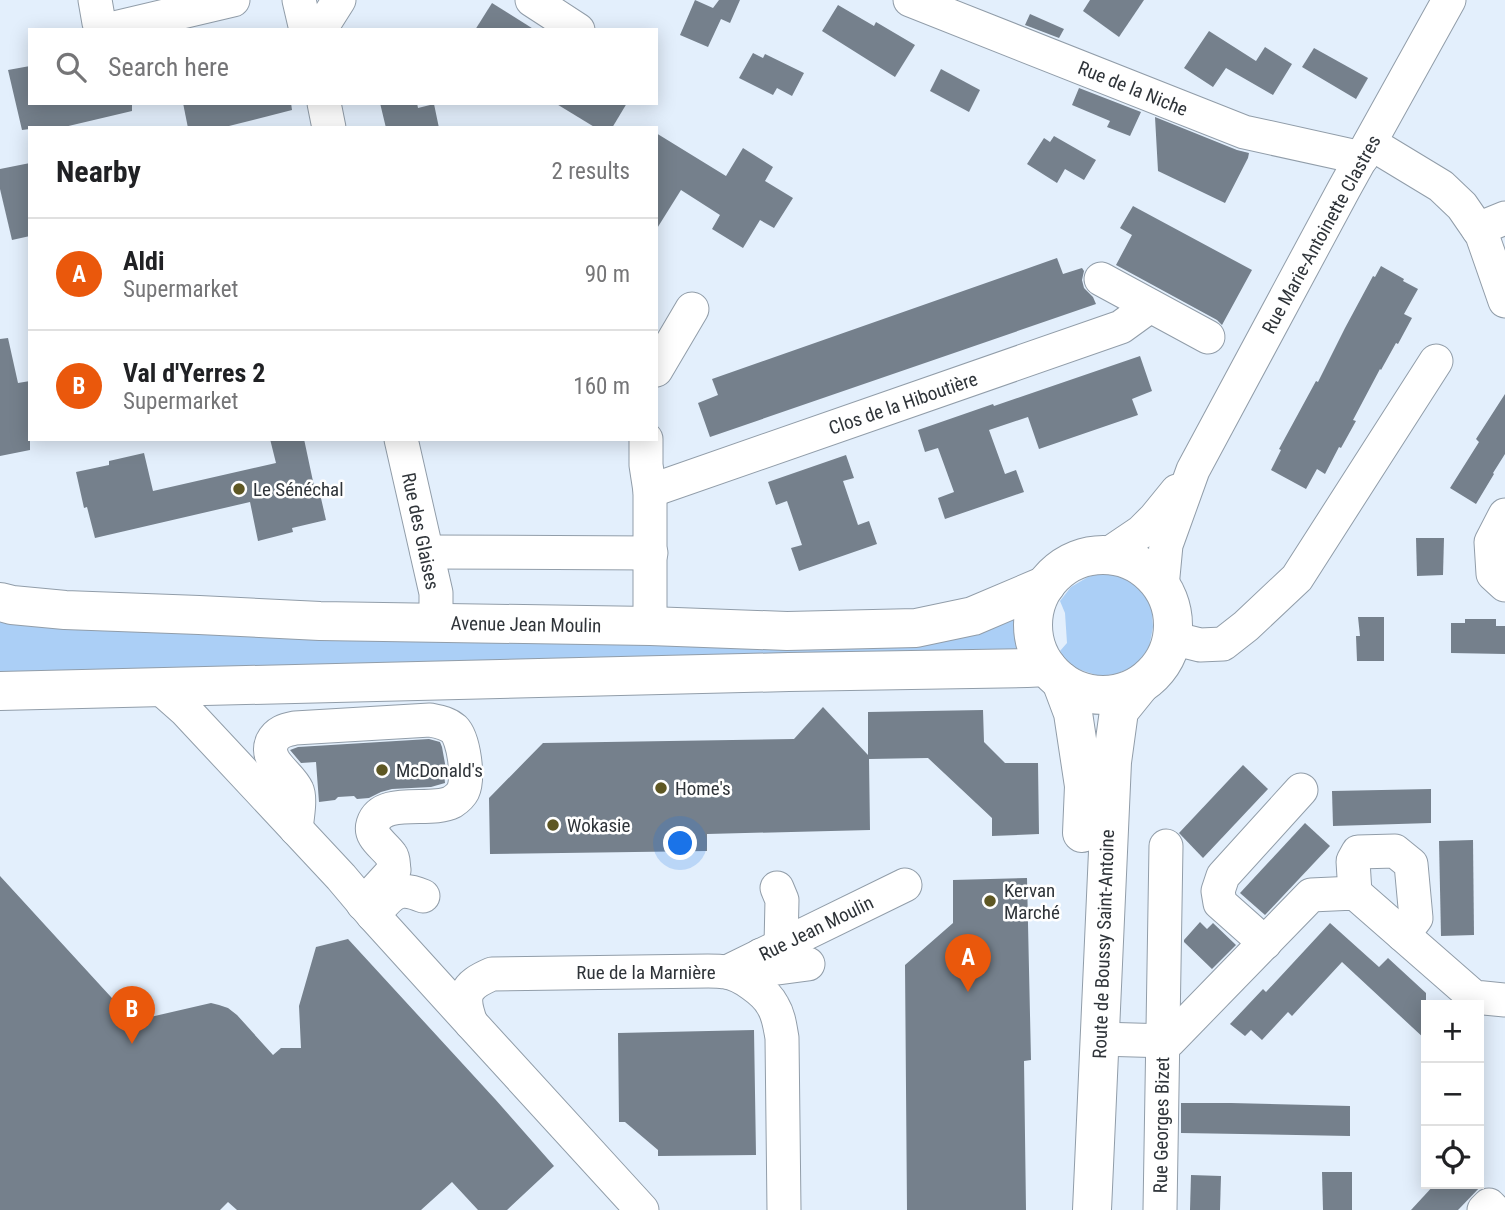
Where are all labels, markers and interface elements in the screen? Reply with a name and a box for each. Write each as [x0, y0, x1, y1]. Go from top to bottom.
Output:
search box [28, 28, 658, 105]
icon: search [52, 48, 90, 86]
text: Search here [108, 52, 229, 82]
street label: Rue de la Niche [1075, 56, 1191, 121]
street label: Rue Marie-Antoinette Clastres [1257, 131, 1386, 338]
text: Nearby [56, 154, 141, 189]
text: 2 results [552, 158, 630, 185]
text: Aldi [123, 246, 165, 276]
text: A [72, 261, 86, 288]
text: 90 m [585, 261, 630, 288]
text: Supermarket [123, 276, 238, 303]
text: Val d'Yerres 2 [123, 358, 265, 388]
street label: Clos de la Hiboutière [826, 367, 981, 440]
text: B [73, 373, 85, 400]
text: 160 m [573, 373, 630, 400]
text: Supermarket [123, 388, 238, 415]
street label: Rue des Glaises [397, 470, 444, 592]
place label: Le Sénéchal [253, 478, 344, 501]
marker: Le Sénéchal [231, 481, 247, 497]
street label: Avenue Jean Moulin [450, 612, 602, 637]
place label: McDonald's [396, 759, 483, 782]
marker: McDonald's [374, 762, 390, 778]
place label: Home's [675, 777, 731, 800]
marker: Home's [653, 780, 669, 796]
place label: Wokasie [567, 814, 630, 837]
marker: Wokasie [545, 817, 561, 833]
your location [663, 826, 697, 860]
street label: Route de Boussy Saint-Antoine [1088, 829, 1119, 1059]
place label: Kervan Marché [1004, 879, 1060, 924]
street label: Rue Jean Moulin [755, 891, 877, 966]
marker: Kervan Marché [982, 893, 998, 909]
pin: A [945, 934, 991, 992]
street label: Rue de la Marnière [576, 961, 716, 984]
pin: B [109, 986, 155, 1044]
map controls [1421, 1000, 1484, 1189]
button: + [1421, 1000, 1484, 1063]
street label: Rue Georges Bizet [1149, 1057, 1174, 1193]
button: − [1421, 1063, 1484, 1126]
button: locate [1421, 1126, 1484, 1189]

